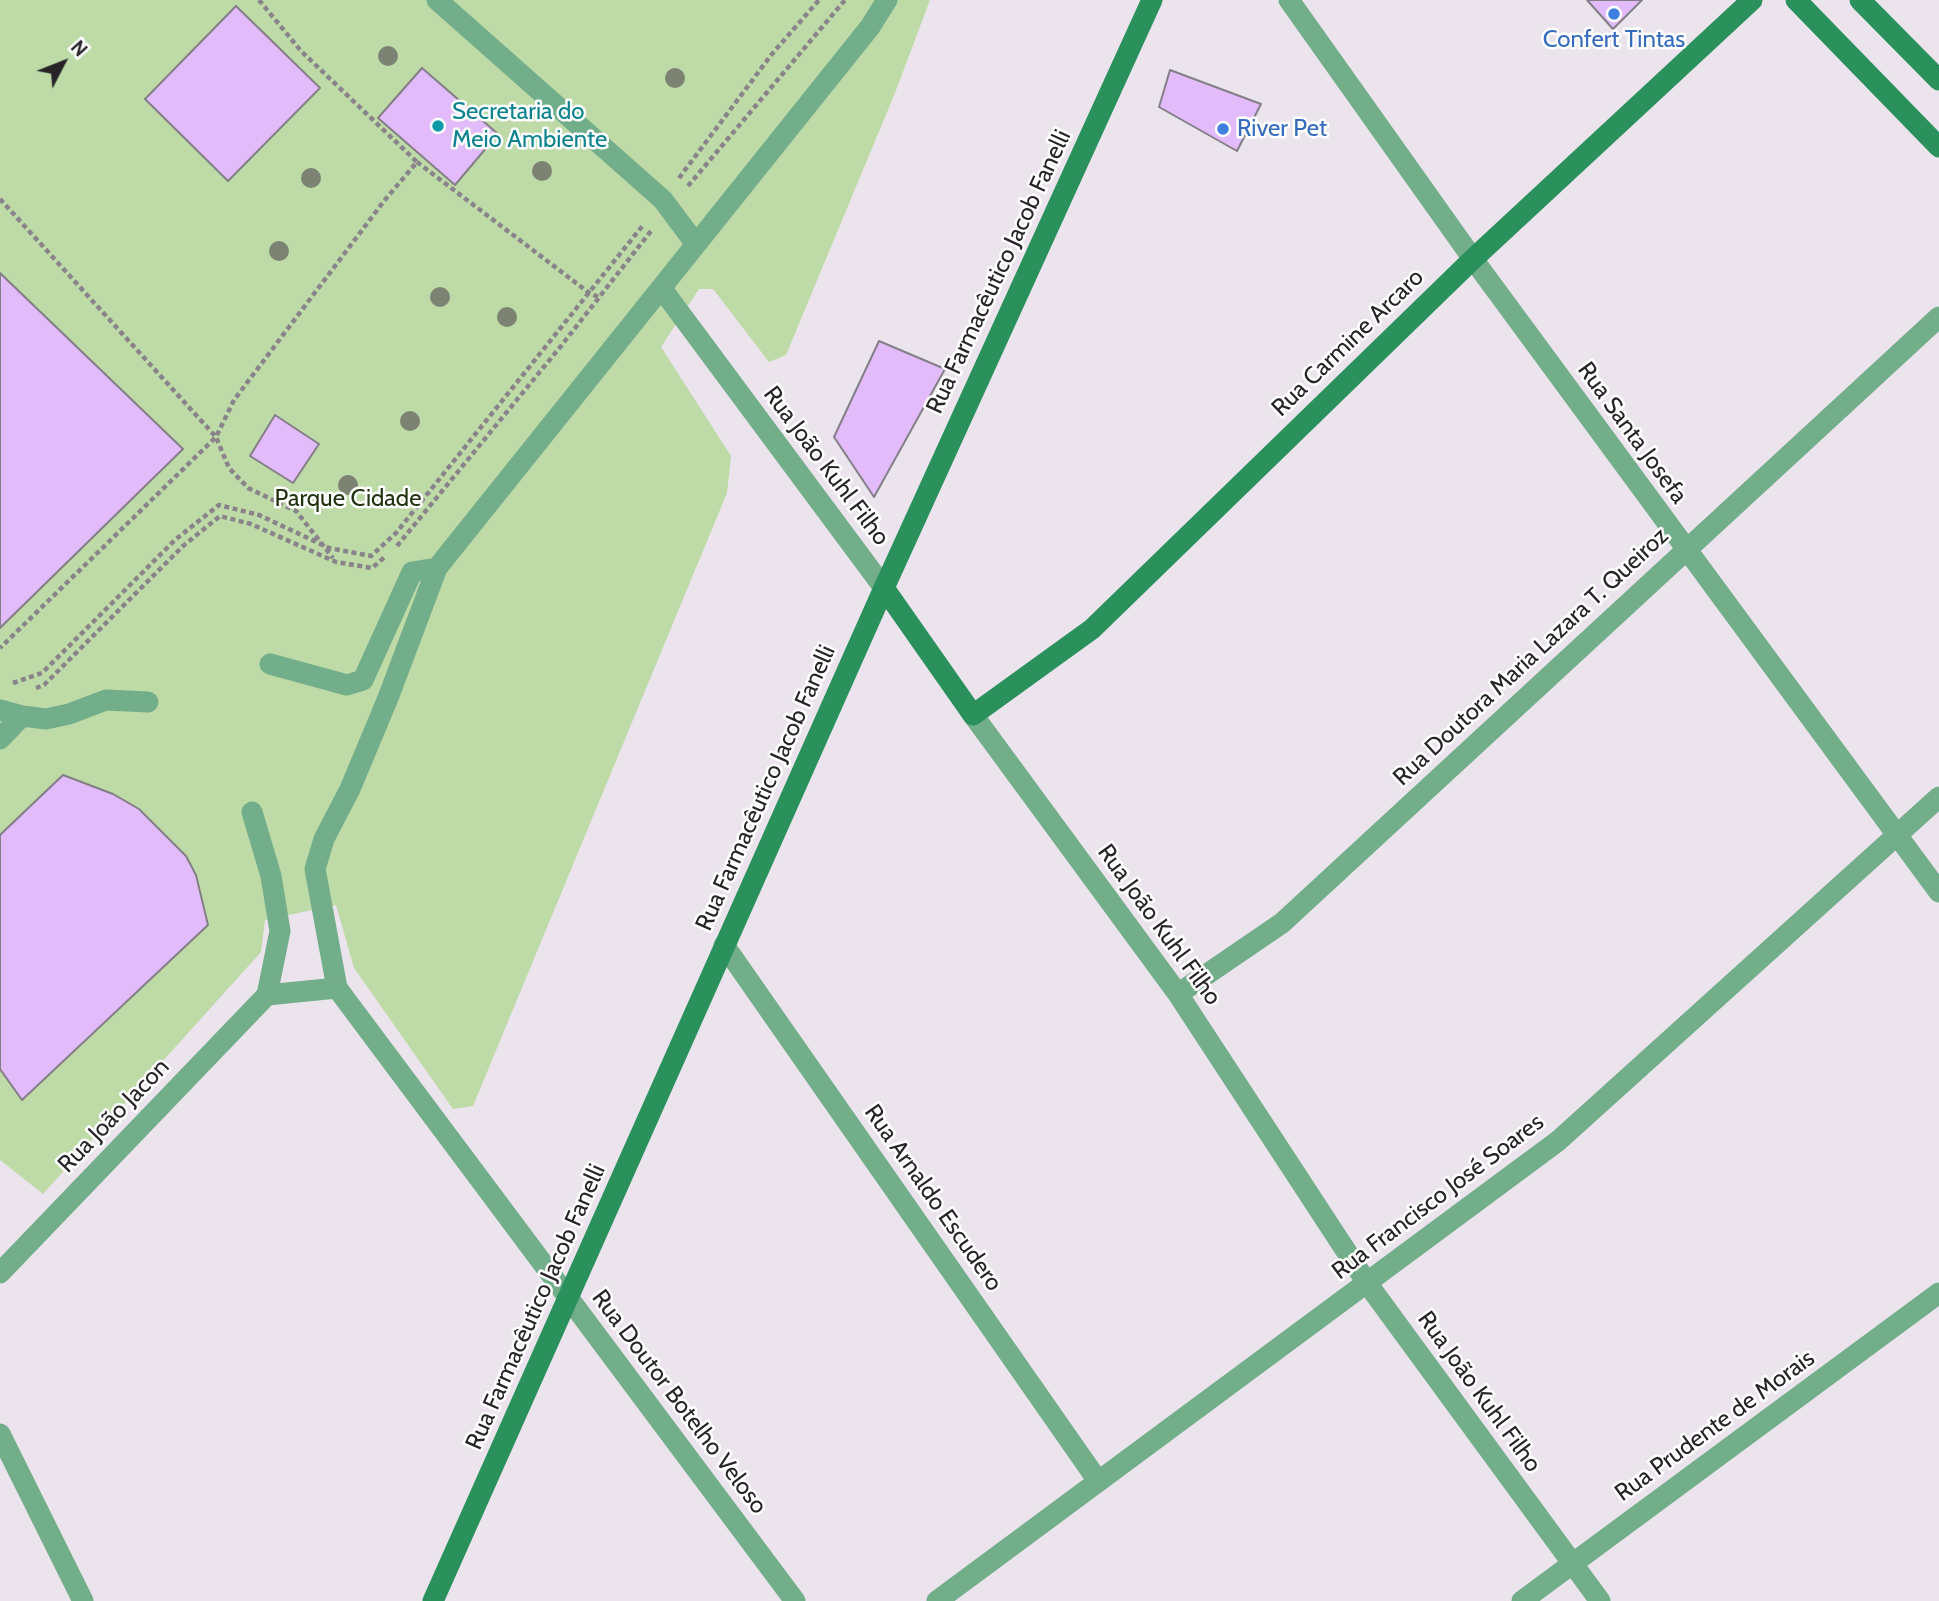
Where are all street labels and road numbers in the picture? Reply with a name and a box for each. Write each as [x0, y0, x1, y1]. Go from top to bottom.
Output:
street label: Rua Farmacêutico Jacob Fanelli [921, 126, 1077, 418]
street label: Rua Carmine Arcaro [1266, 263, 1430, 423]
street label: Rua Santa Josefa [1571, 357, 1693, 509]
street label: Rua João Kuhl Filho [757, 381, 895, 551]
street label: Rua Doutora Maria Lazara T. Queiroz [1388, 522, 1674, 792]
street label: Rua Farmacêutico Jacob Fanelli [690, 641, 842, 935]
street label: Rua João Kuhl Filho [1091, 839, 1227, 1011]
street label: Rua João Jacon [52, 1053, 176, 1179]
street label: Rua Arnaldo Escudero [858, 1099, 1008, 1297]
street label: Rua Francisco José Soares [1326, 1108, 1550, 1286]
street label: Rua Farmacêutico Jacob Fanelli [460, 1160, 612, 1454]
street label: Rua Doutor Botelho Veloso [585, 1284, 773, 1520]
street label: Rua João Kuhl Filho [1411, 1306, 1547, 1478]
street label: Rua Prudente de Morais [1610, 1344, 1820, 1508]

